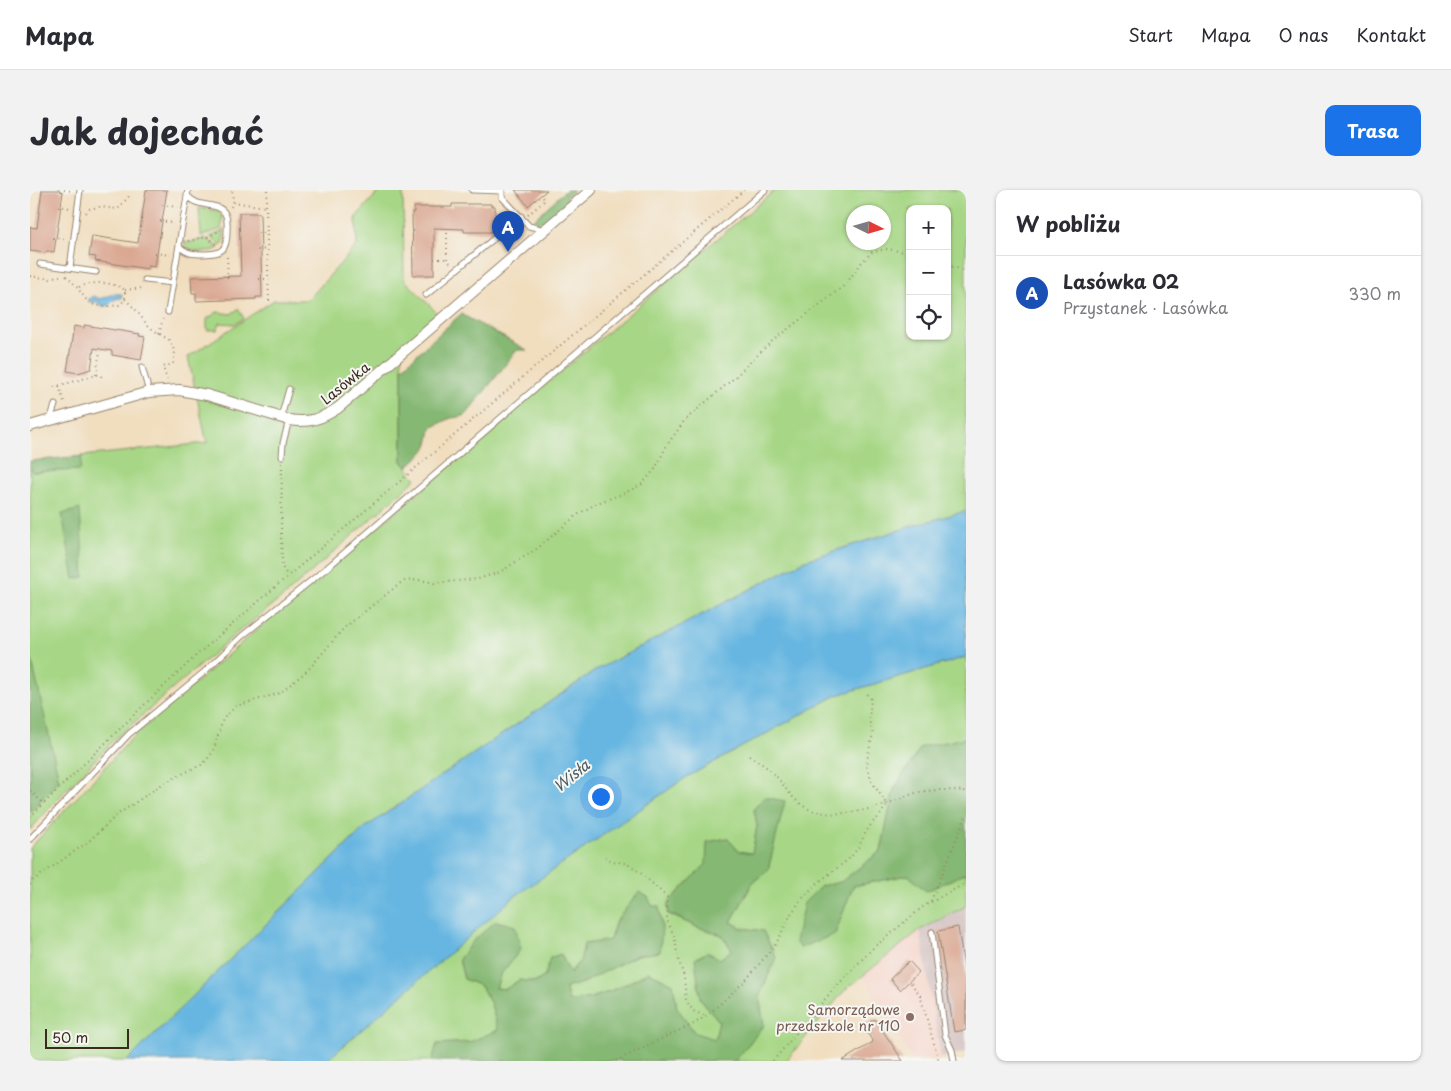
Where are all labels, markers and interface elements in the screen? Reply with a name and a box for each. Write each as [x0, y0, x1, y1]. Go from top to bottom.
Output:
text: Mapa [25, 17, 94, 53]
text: Start [1128, 21, 1173, 48]
text: Mapa [1201, 21, 1250, 48]
text: O nas [1278, 21, 1328, 48]
text: Kontakt [1356, 21, 1426, 48]
text: Jak dojechać [30, 104, 264, 157]
button: Trasa [1325, 105, 1421, 156]
north arrow [846, 205, 891, 250]
map controls [906, 205, 951, 340]
button: + [906, 205, 951, 250]
text: W pobliżu [1016, 207, 1121, 239]
pin: A [492, 211, 524, 252]
button: − [906, 250, 951, 295]
text: Lasówka 02 [1063, 267, 1179, 295]
text: A [1026, 281, 1038, 305]
text: 330 m [1348, 281, 1401, 305]
button: locate [906, 295, 951, 340]
text: Przystanek · Lasówka [1063, 295, 1228, 319]
street label: Lasówka [316, 356, 374, 409]
water label: Wisła [548, 753, 595, 797]
your location [588, 784, 614, 810]
place label: Samorządowe przedszkole nr 110 [776, 999, 900, 1036]
marker: Samorządowe przedszkole nr 110 [904, 1011, 916, 1023]
scale bar [45, 1026, 129, 1049]
text: 50 m [52, 1027, 88, 1048]

